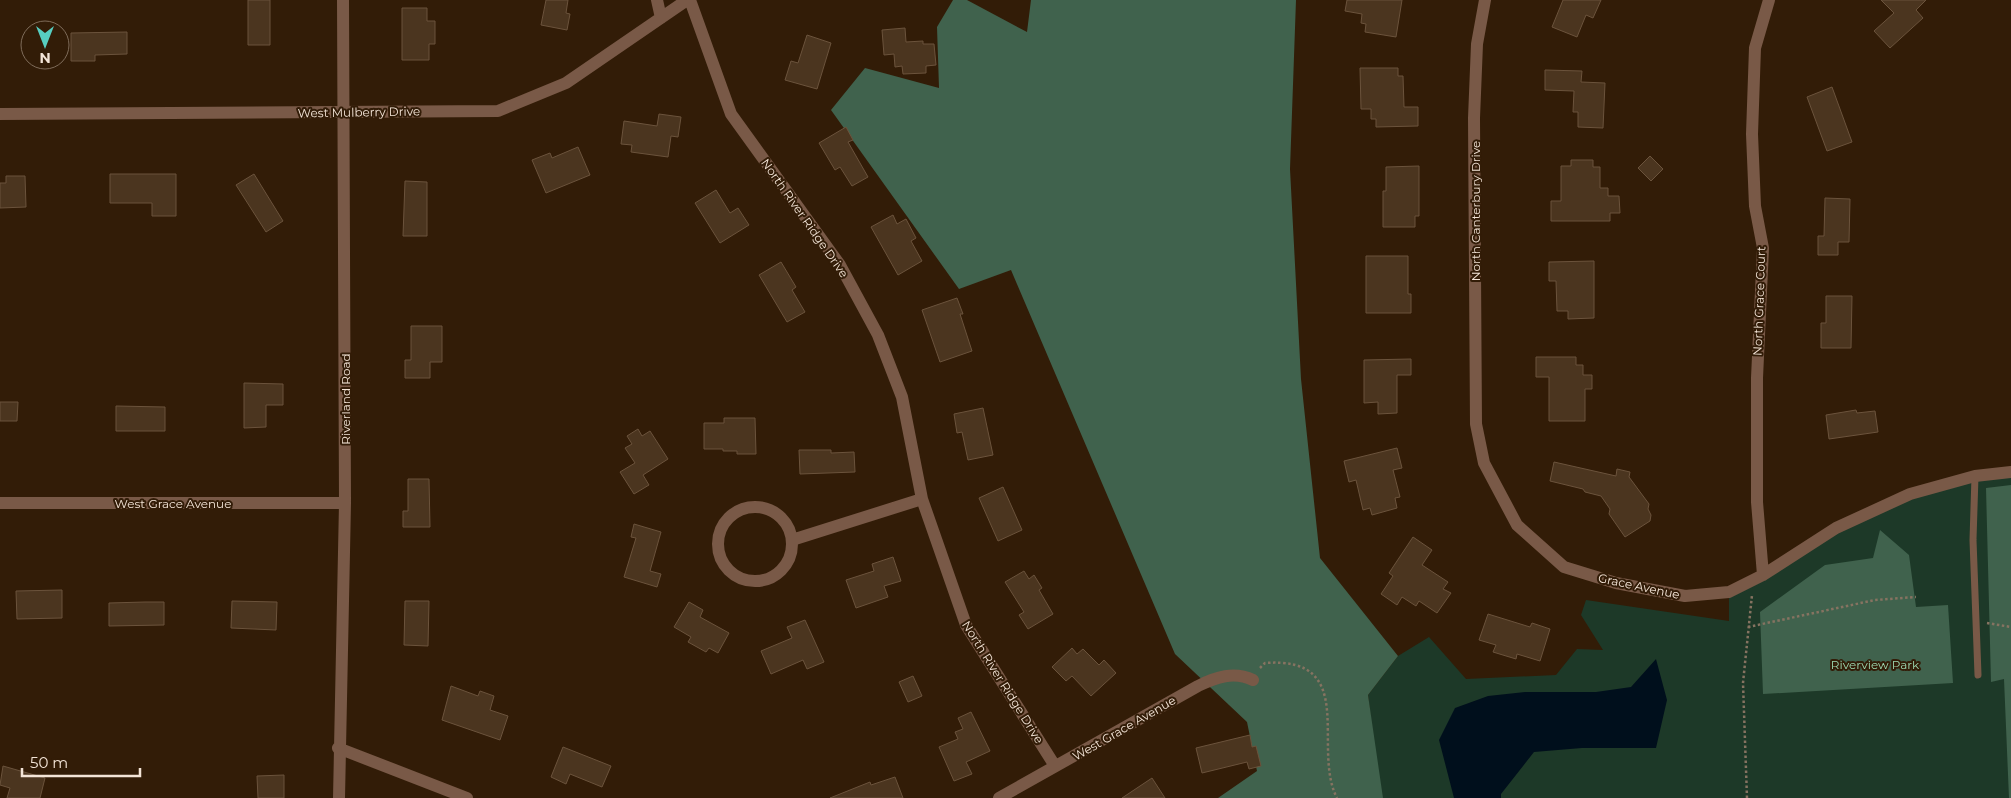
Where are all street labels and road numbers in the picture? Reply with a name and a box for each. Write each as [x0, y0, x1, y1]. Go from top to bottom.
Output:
street label: West Mulberry Drive [298, 103, 420, 121]
street label: North Canterbury Drive [1468, 141, 1483, 281]
street label: North River Ridge Drive [758, 156, 852, 280]
street label: North Grace Court [1750, 246, 1768, 356]
street label: Riverland Road [338, 353, 353, 445]
street label: West Grace Avenue [115, 496, 231, 511]
street label: Grace Avenue [1597, 570, 1681, 602]
street label: North River Ridge Drive [959, 618, 1047, 746]
street label: West Grace Avenue [1070, 692, 1178, 764]

